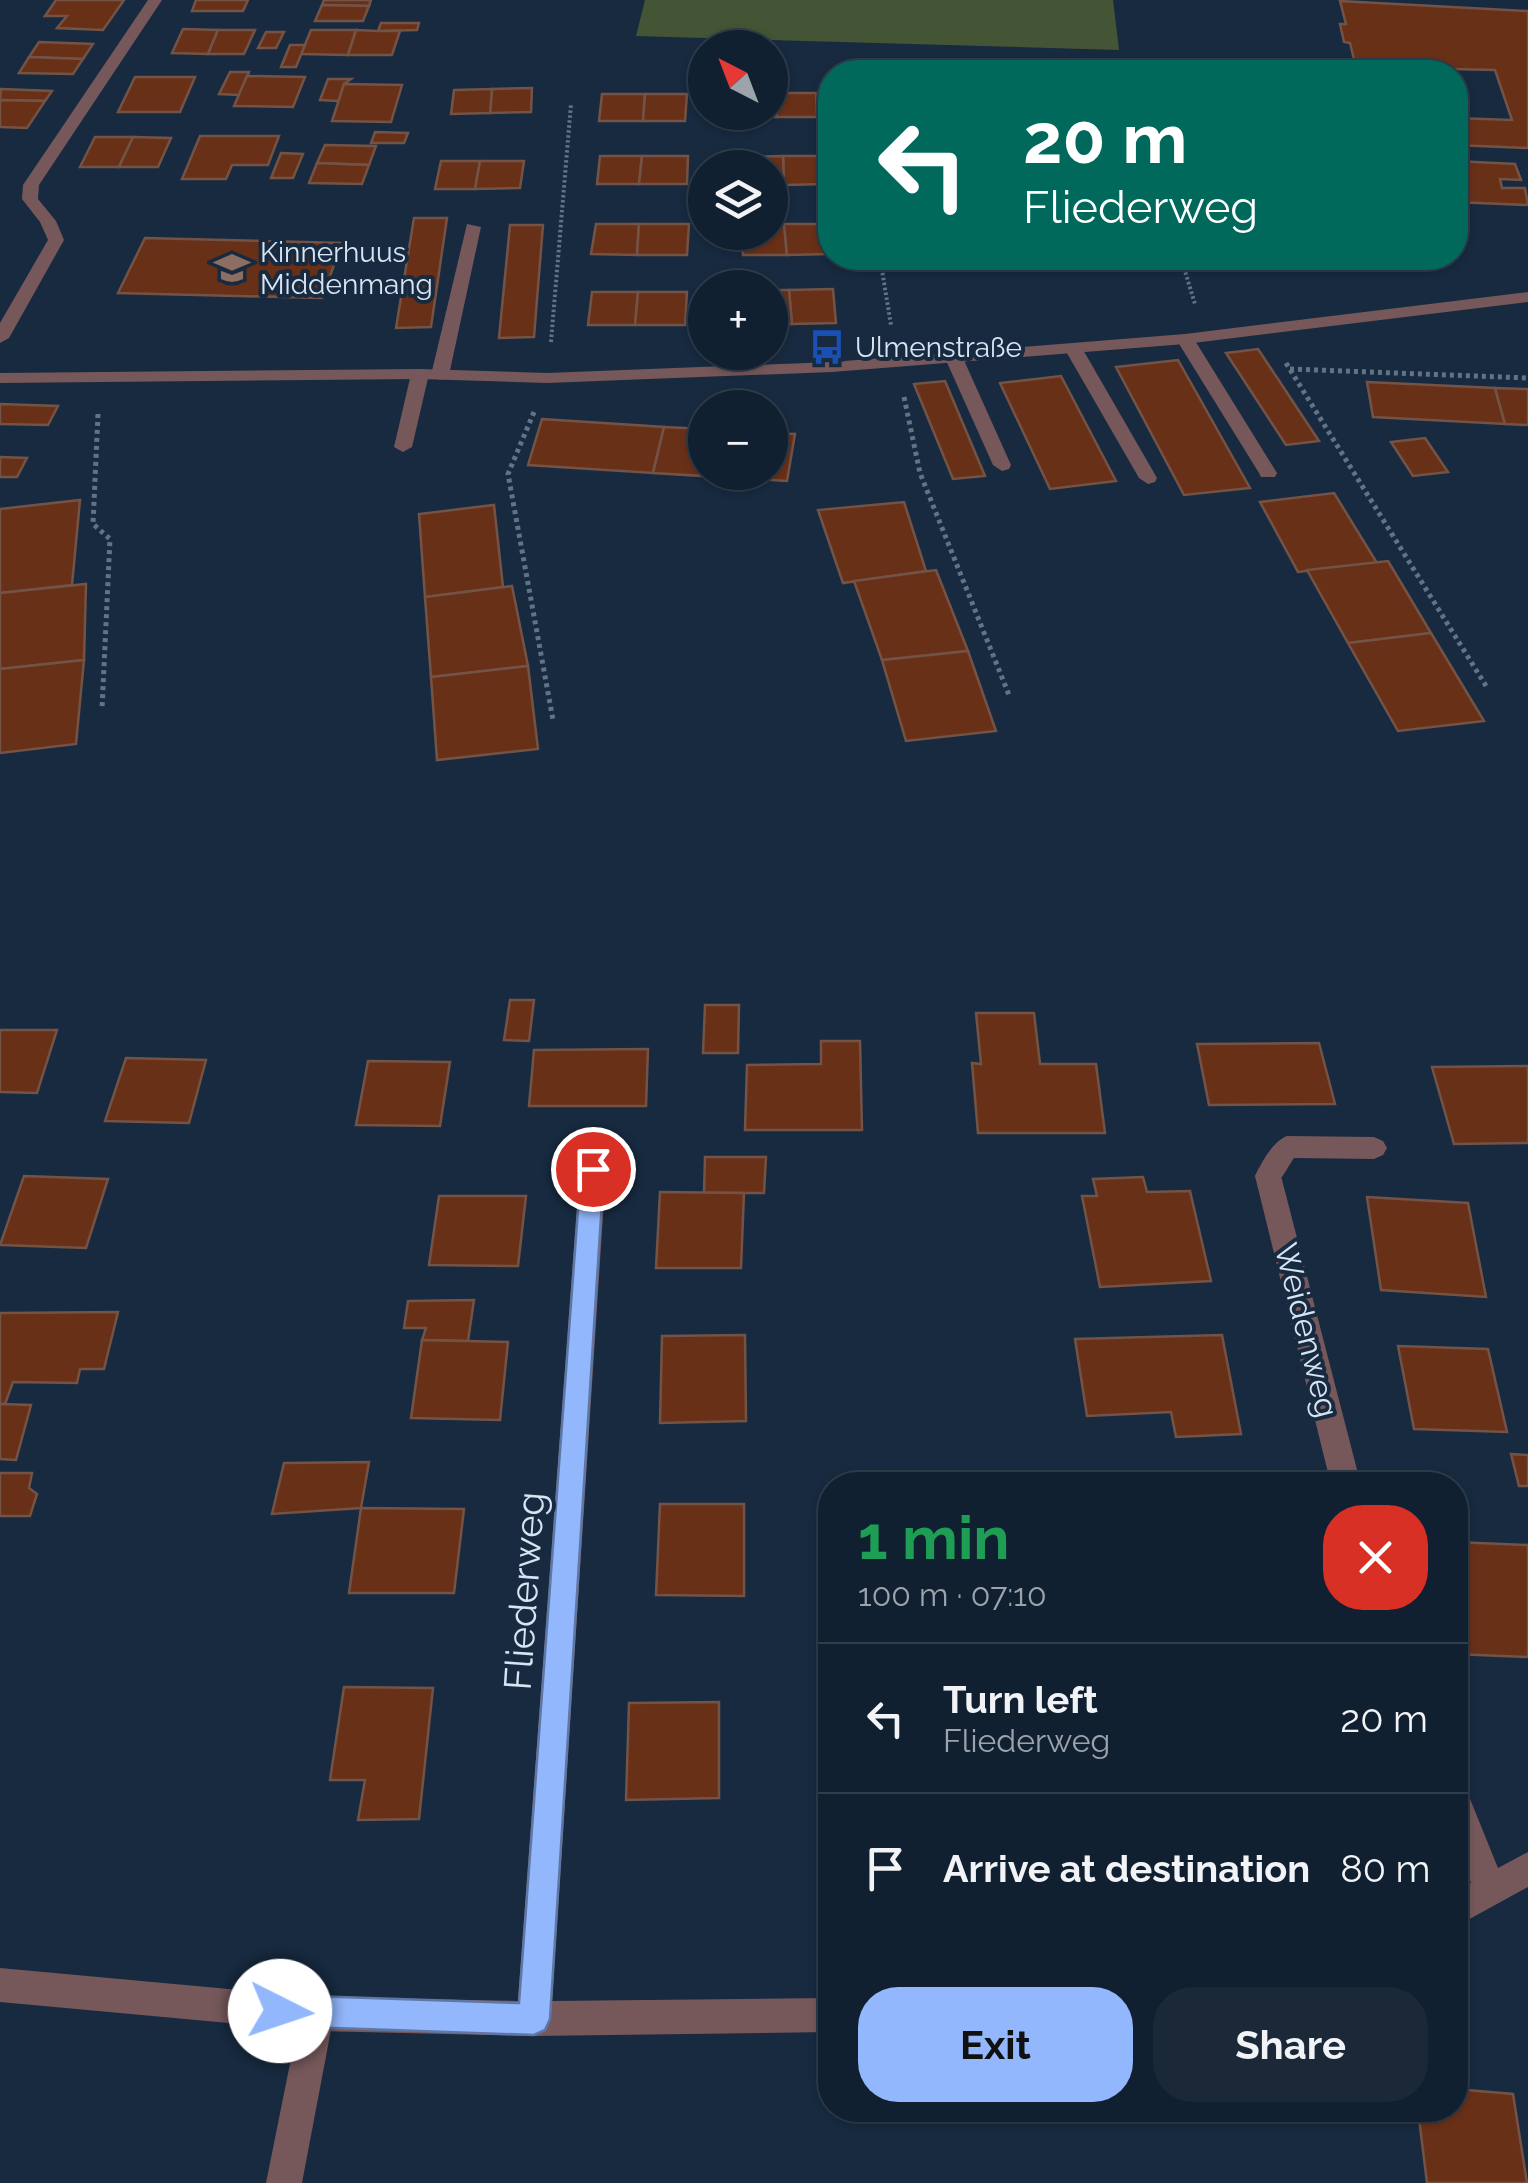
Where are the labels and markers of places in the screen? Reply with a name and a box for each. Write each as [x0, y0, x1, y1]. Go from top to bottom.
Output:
place label: Kinnerhuus Middenmang [260, 236, 433, 301]
school or university icon: Kinnerhuus Middenmang [213, 249, 251, 287]
bus stop icon: Ulmenstraße [808, 328, 846, 366]
place label: Ulmenstraße [855, 331, 1022, 364]
pin [551, 1127, 636, 1212]

